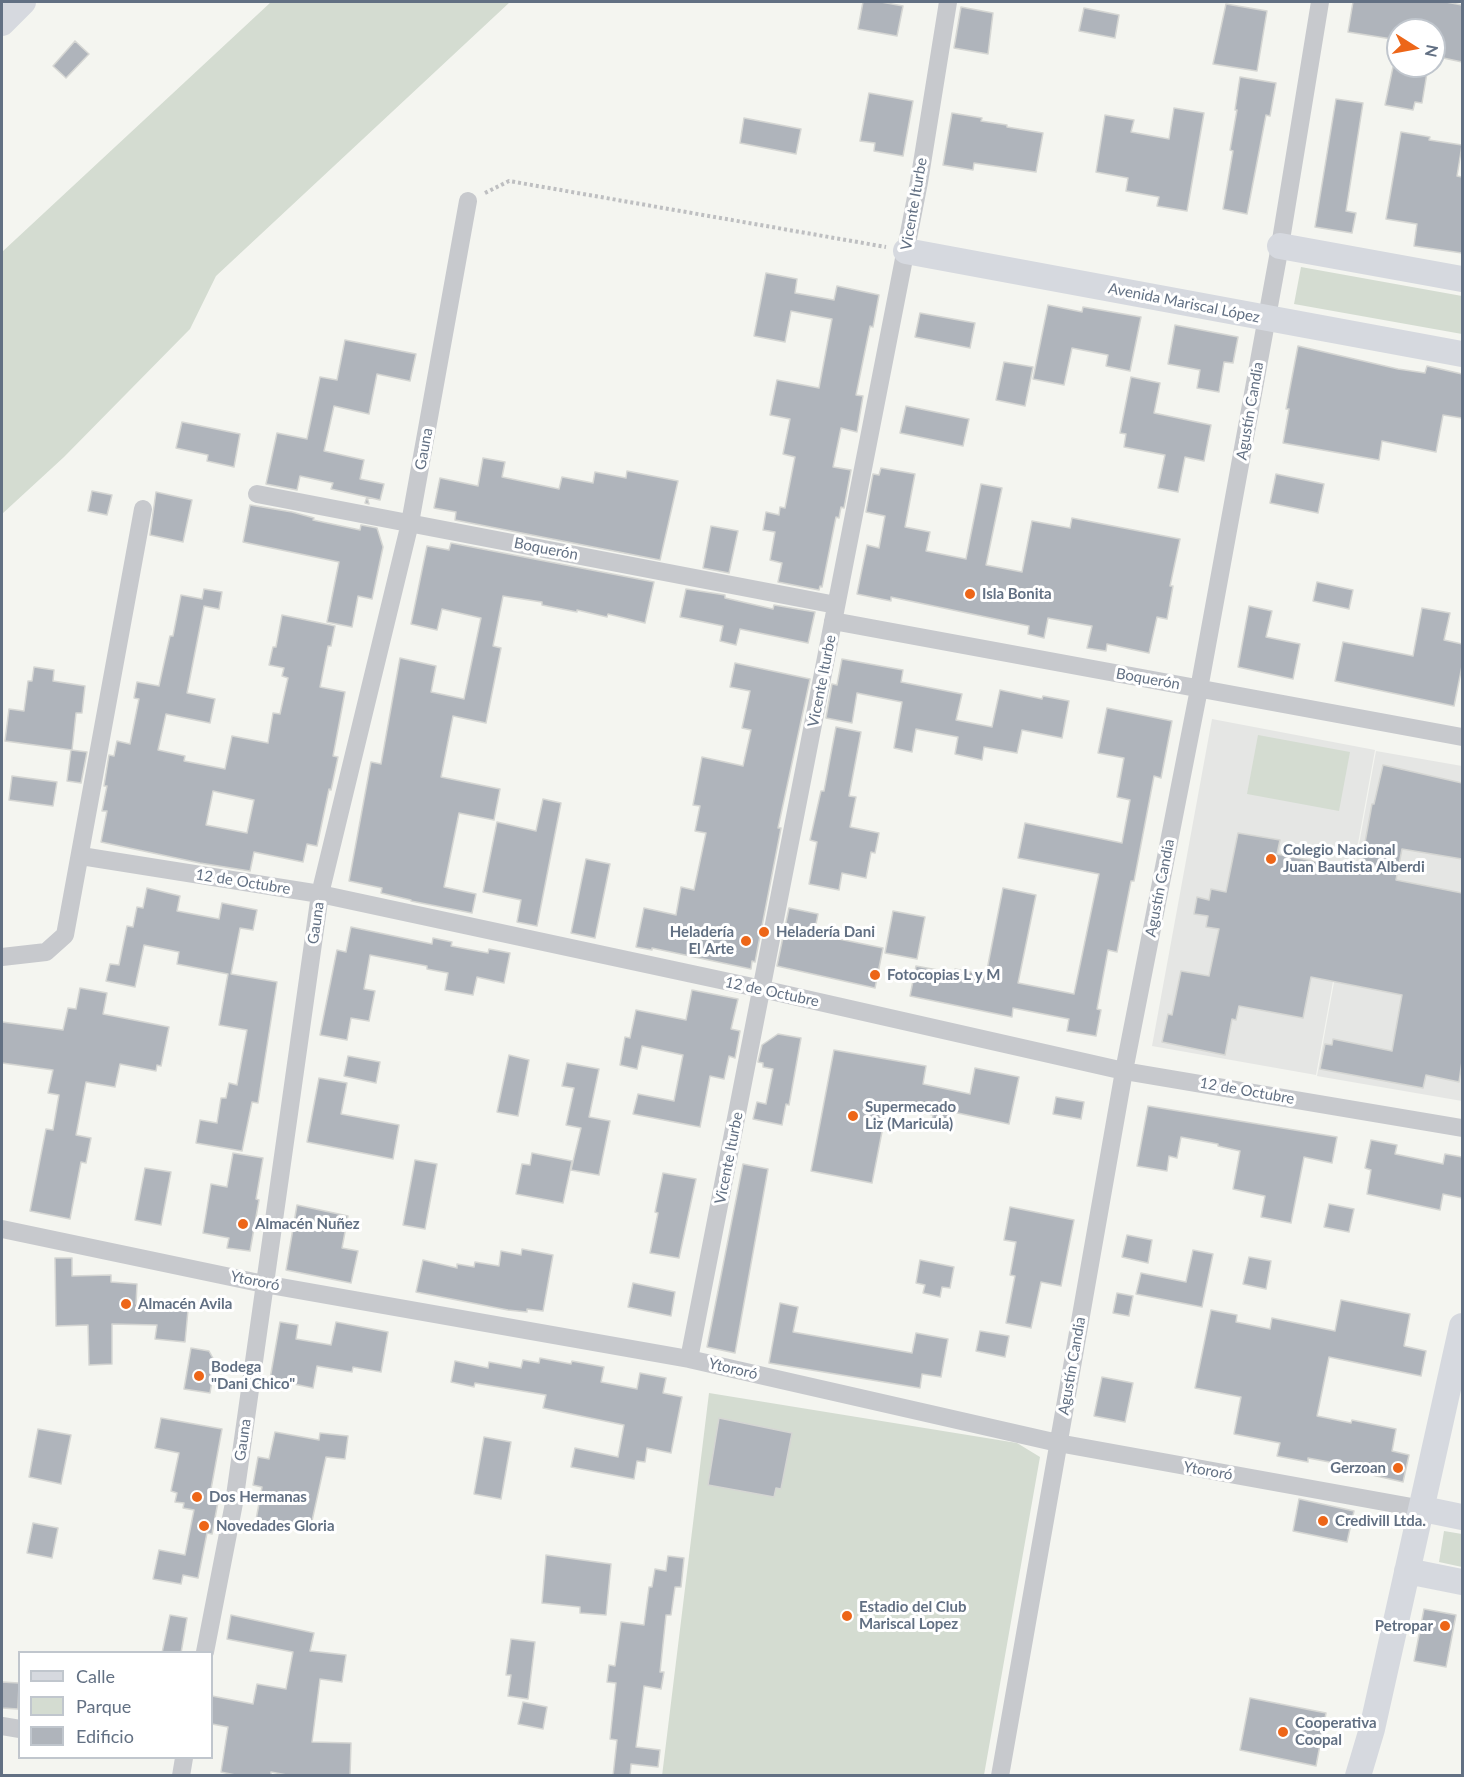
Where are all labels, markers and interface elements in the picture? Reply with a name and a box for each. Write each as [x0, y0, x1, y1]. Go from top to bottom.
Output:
north arrow [1386, 18, 1446, 78]
text: N [1422, 43, 1443, 59]
street label: Vicente Iturbe [897, 156, 931, 252]
street label: Avenida Mariscal López [1107, 279, 1261, 327]
street label: Agustín Candia [1232, 360, 1268, 462]
street label: Gauna [411, 426, 437, 472]
street label: Boquerón [512, 534, 580, 564]
place label: Isla Bonita [982, 585, 1052, 603]
marker: Isla Bonita [963, 587, 977, 601]
street label: Vicente Iturbe [804, 633, 840, 729]
street label: Boquerón [1115, 665, 1181, 693]
street label: Agustín Candia [1142, 837, 1178, 939]
place label: Colegio Nacional Juan Bautista Alberdi [1283, 841, 1425, 876]
marker: Colegio Nacional Juan Bautista Alberdi [1264, 852, 1278, 866]
street label: 12 de Octubre [194, 866, 292, 898]
street label: Gauna [304, 901, 328, 945]
place label: Heladería El Arte [670, 923, 734, 958]
place label: Heladería Dani [776, 923, 875, 941]
marker: Heladería Dani [757, 925, 771, 939]
marker: Heladería El Arte [739, 934, 753, 948]
place label: Fotocopias L y M [887, 966, 1000, 984]
marker: Fotocopias L y M [868, 968, 882, 982]
street label: 12 de Octubre [723, 973, 821, 1011]
street label: 12 de Octubre [1198, 1074, 1296, 1108]
place label: Supermecado Liz (Maricula) [865, 1098, 956, 1133]
marker: Supermecado Liz (Maricula) [846, 1109, 860, 1123]
street label: Vicente Iturbe [711, 1110, 747, 1206]
place label: Almacén Nuñez [255, 1215, 360, 1233]
marker: Almacén Nuñez [236, 1217, 250, 1231]
street label: Ytororó [229, 1267, 281, 1295]
place label: Almacén Avila [138, 1295, 232, 1313]
marker: Almacén Avila [119, 1297, 133, 1311]
street label: Agustín Candia [1054, 1315, 1090, 1417]
street label: Ytororó [707, 1355, 759, 1383]
place label: Bodega "Dani Chico" [211, 1358, 295, 1393]
marker: Bodega "Dani Chico" [192, 1369, 206, 1383]
street label: Gauna [231, 1418, 255, 1462]
street label: Ytororó [1182, 1458, 1234, 1484]
place label: Gerzoan [1330, 1459, 1386, 1477]
marker: Gerzoan [1391, 1461, 1405, 1475]
place label: Dos Hermanas [209, 1488, 307, 1506]
marker: Dos Hermanas [190, 1490, 204, 1504]
place label: Credivill Ltda. [1335, 1512, 1426, 1530]
marker: Credivill Ltda. [1316, 1514, 1330, 1528]
place label: Novedades Gloria [216, 1517, 334, 1535]
marker: Novedades Gloria [197, 1519, 211, 1533]
place label: Estadio del Club Mariscal Lopez [859, 1598, 966, 1633]
marker: Estadio del Club Mariscal Lopez [840, 1609, 854, 1623]
place label: Petropar [1375, 1617, 1433, 1635]
marker: Petropar [1438, 1619, 1452, 1633]
legend [18, 1651, 213, 1759]
text: Calle [76, 1665, 115, 1687]
text: Parque [76, 1695, 131, 1717]
place label: Cooperativa Coopal [1295, 1714, 1377, 1749]
text: Edificio [76, 1725, 134, 1747]
marker: Cooperativa Coopal [1276, 1725, 1290, 1739]

